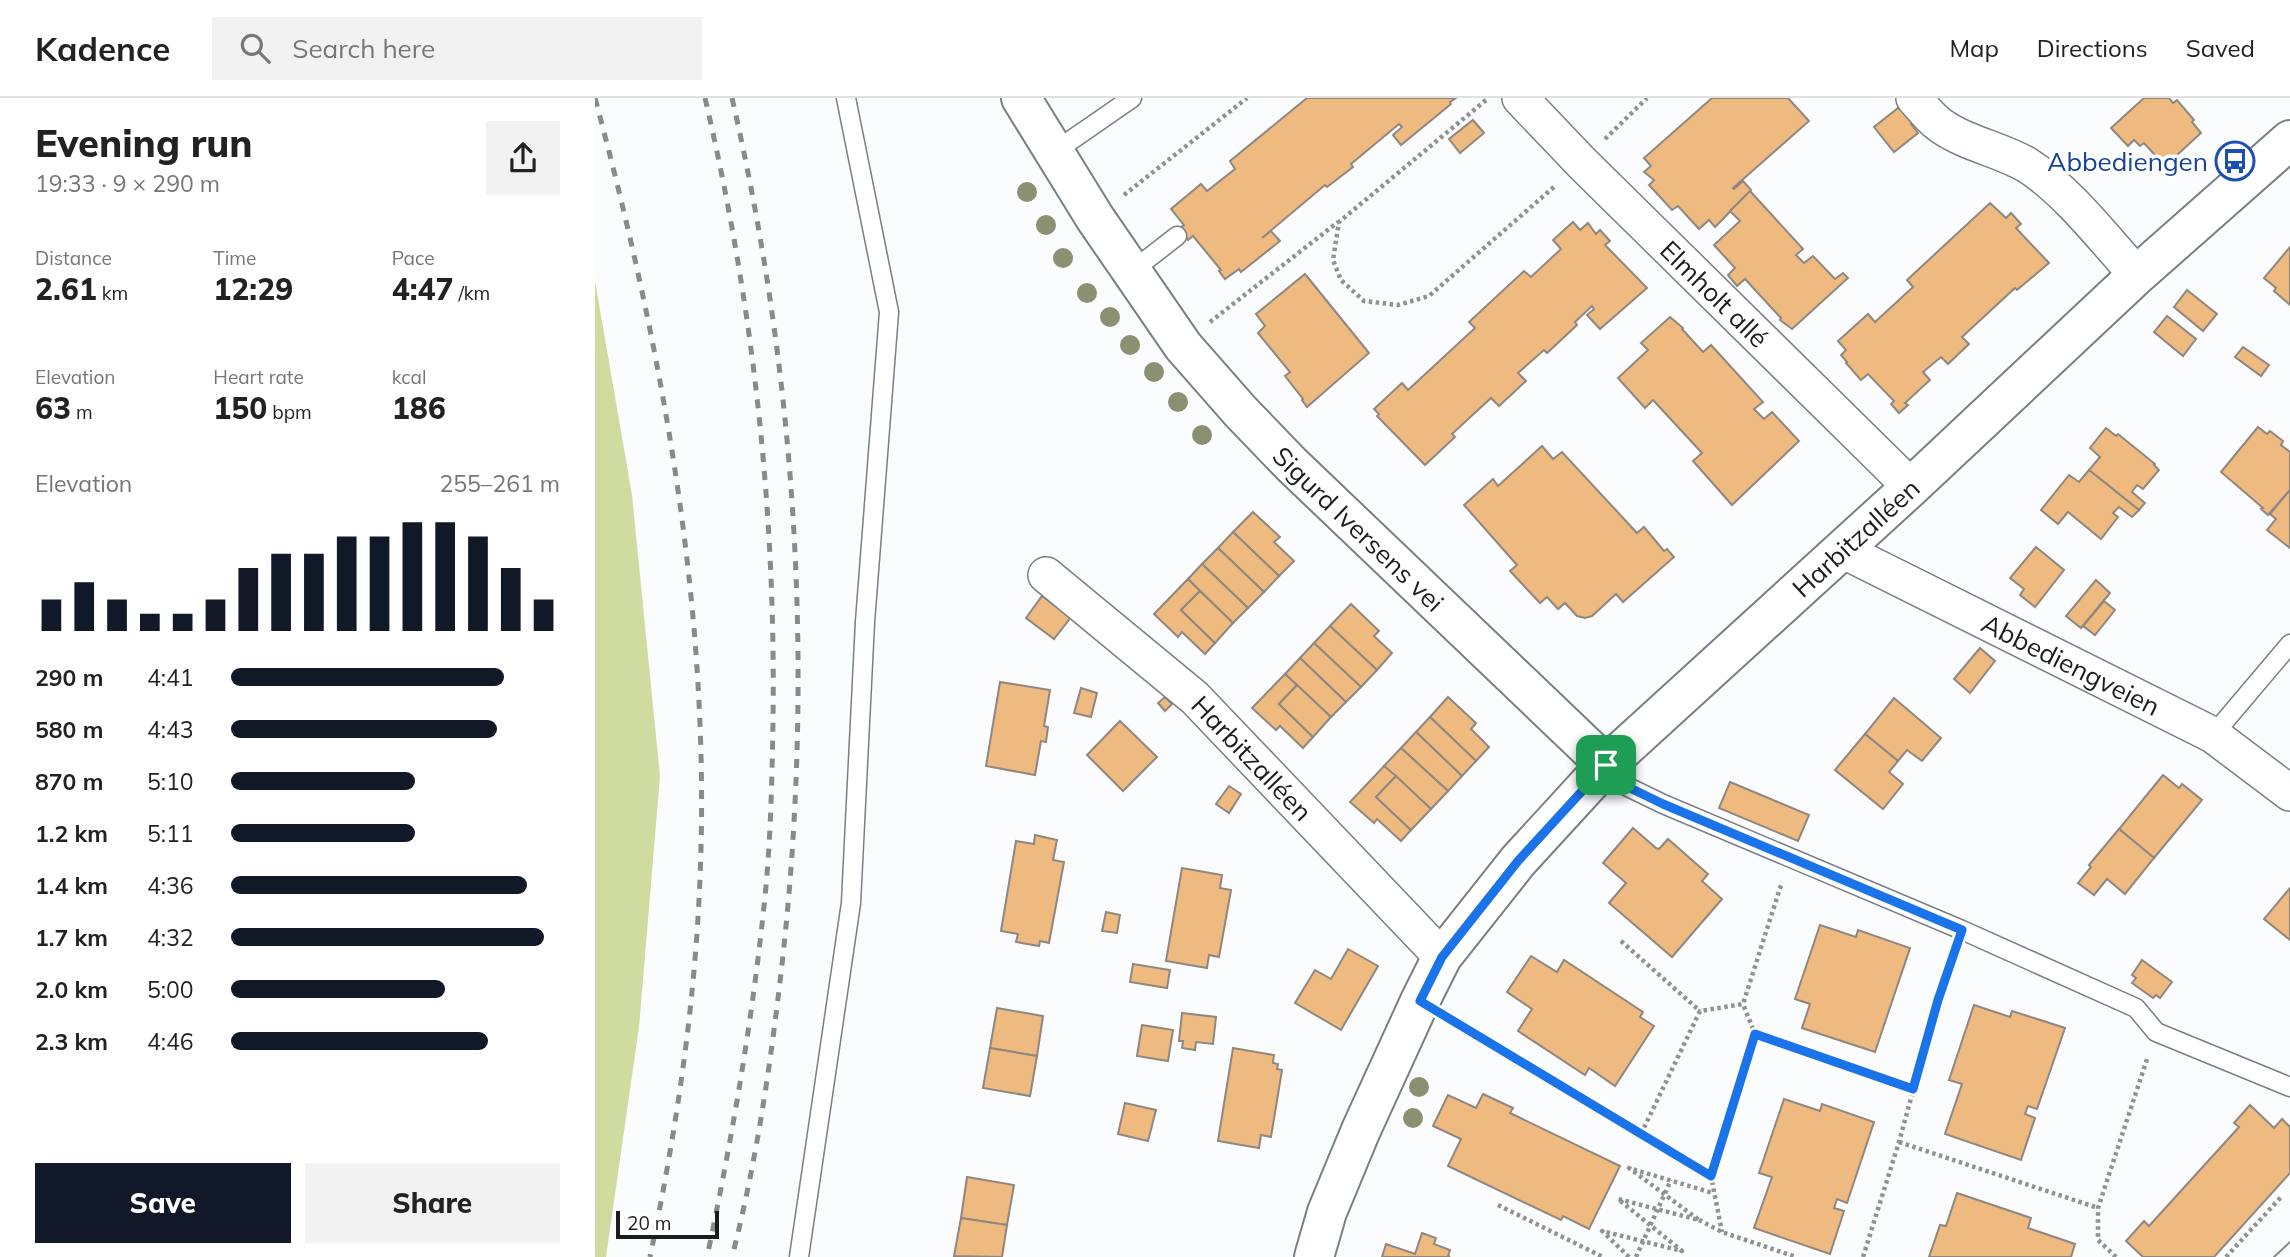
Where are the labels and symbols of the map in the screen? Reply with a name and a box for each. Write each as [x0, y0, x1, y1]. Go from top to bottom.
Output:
bus stop icon: Abbediengen [2214, 140, 2256, 182]
place label: Abbediengen [2047, 145, 2208, 178]
street label: Elmholt allé [1654, 233, 1776, 354]
street label: Sigurd Iversens vei [1266, 439, 1451, 618]
street label: Harbitzalléen [1785, 471, 1926, 604]
street label: Abbediengveien [1977, 606, 2166, 722]
street label: Harbitzalléen [1185, 688, 1320, 828]
pin [1576, 735, 1636, 795]
scale bar [616, 1208, 719, 1240]

